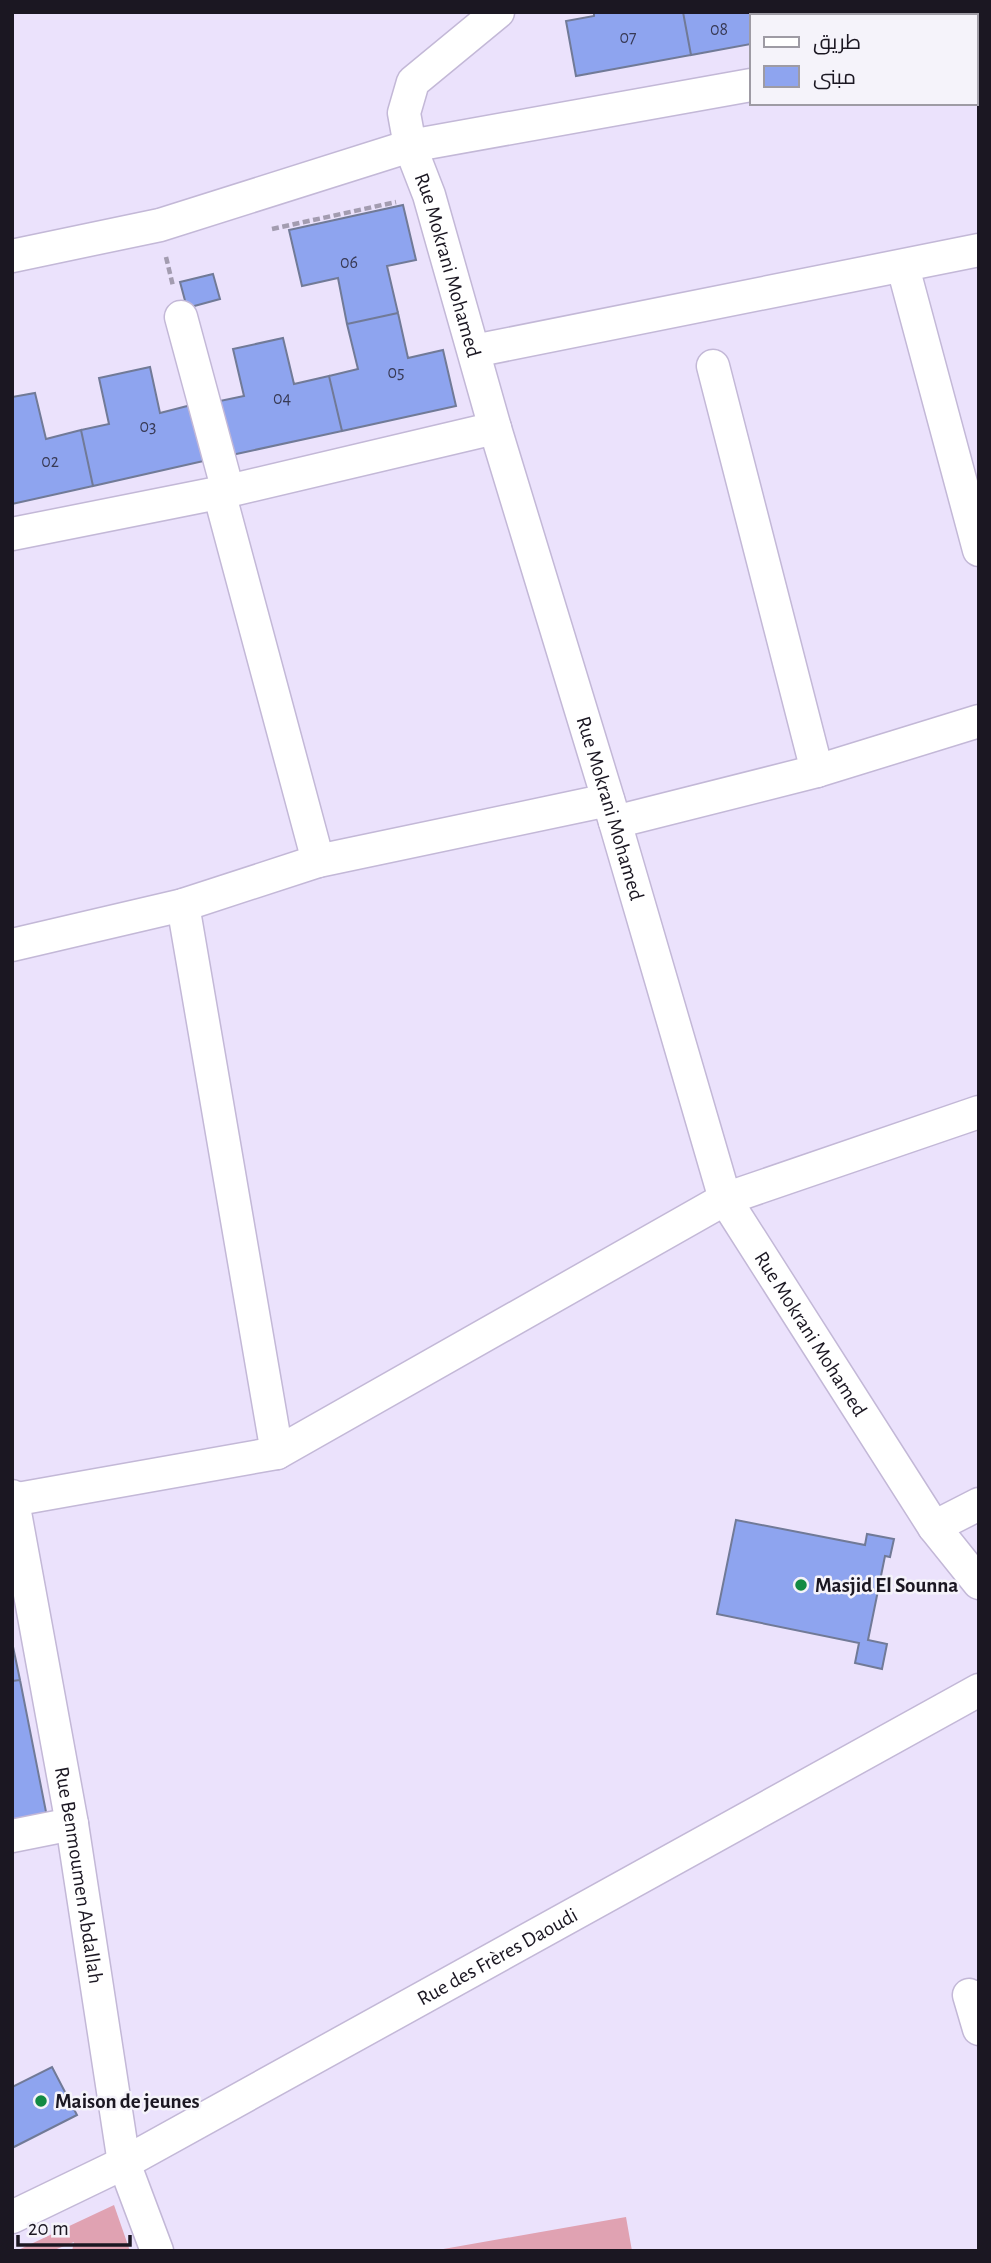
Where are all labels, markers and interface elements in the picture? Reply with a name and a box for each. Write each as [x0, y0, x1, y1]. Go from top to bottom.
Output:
legend [750, 14, 977, 105]
house number: 08 [710, 21, 728, 39]
house number: 07 [619, 29, 637, 47]
text: طريق [813, 32, 861, 55]
text: مبنى [813, 67, 856, 90]
street label: Rue Mokrani Mohamed [411, 170, 485, 360]
house number: 06 [340, 254, 358, 272]
house number: 05 [387, 364, 405, 382]
house number: 04 [273, 390, 291, 408]
house number: 03 [140, 418, 156, 436]
house number: 02 [41, 453, 59, 471]
street label: Rue Mokrani Mohamed [573, 714, 648, 903]
street label: Rue Mokrani Mohamed [751, 1248, 871, 1420]
place label: Masjid El Sounna [815, 1575, 958, 1596]
marker: Masjid El Sounna [793, 1577, 809, 1593]
street label: Rue Benmoumen Abdallah [51, 1765, 107, 1985]
street label: Rue des Frères Daoudi [414, 1904, 581, 2009]
place label: Maison de jeunes [55, 2091, 200, 2112]
marker: Maison de jeunes [33, 2093, 49, 2109]
scale bar [18, 2204, 130, 2248]
text: 20 m [28, 2218, 69, 2239]

